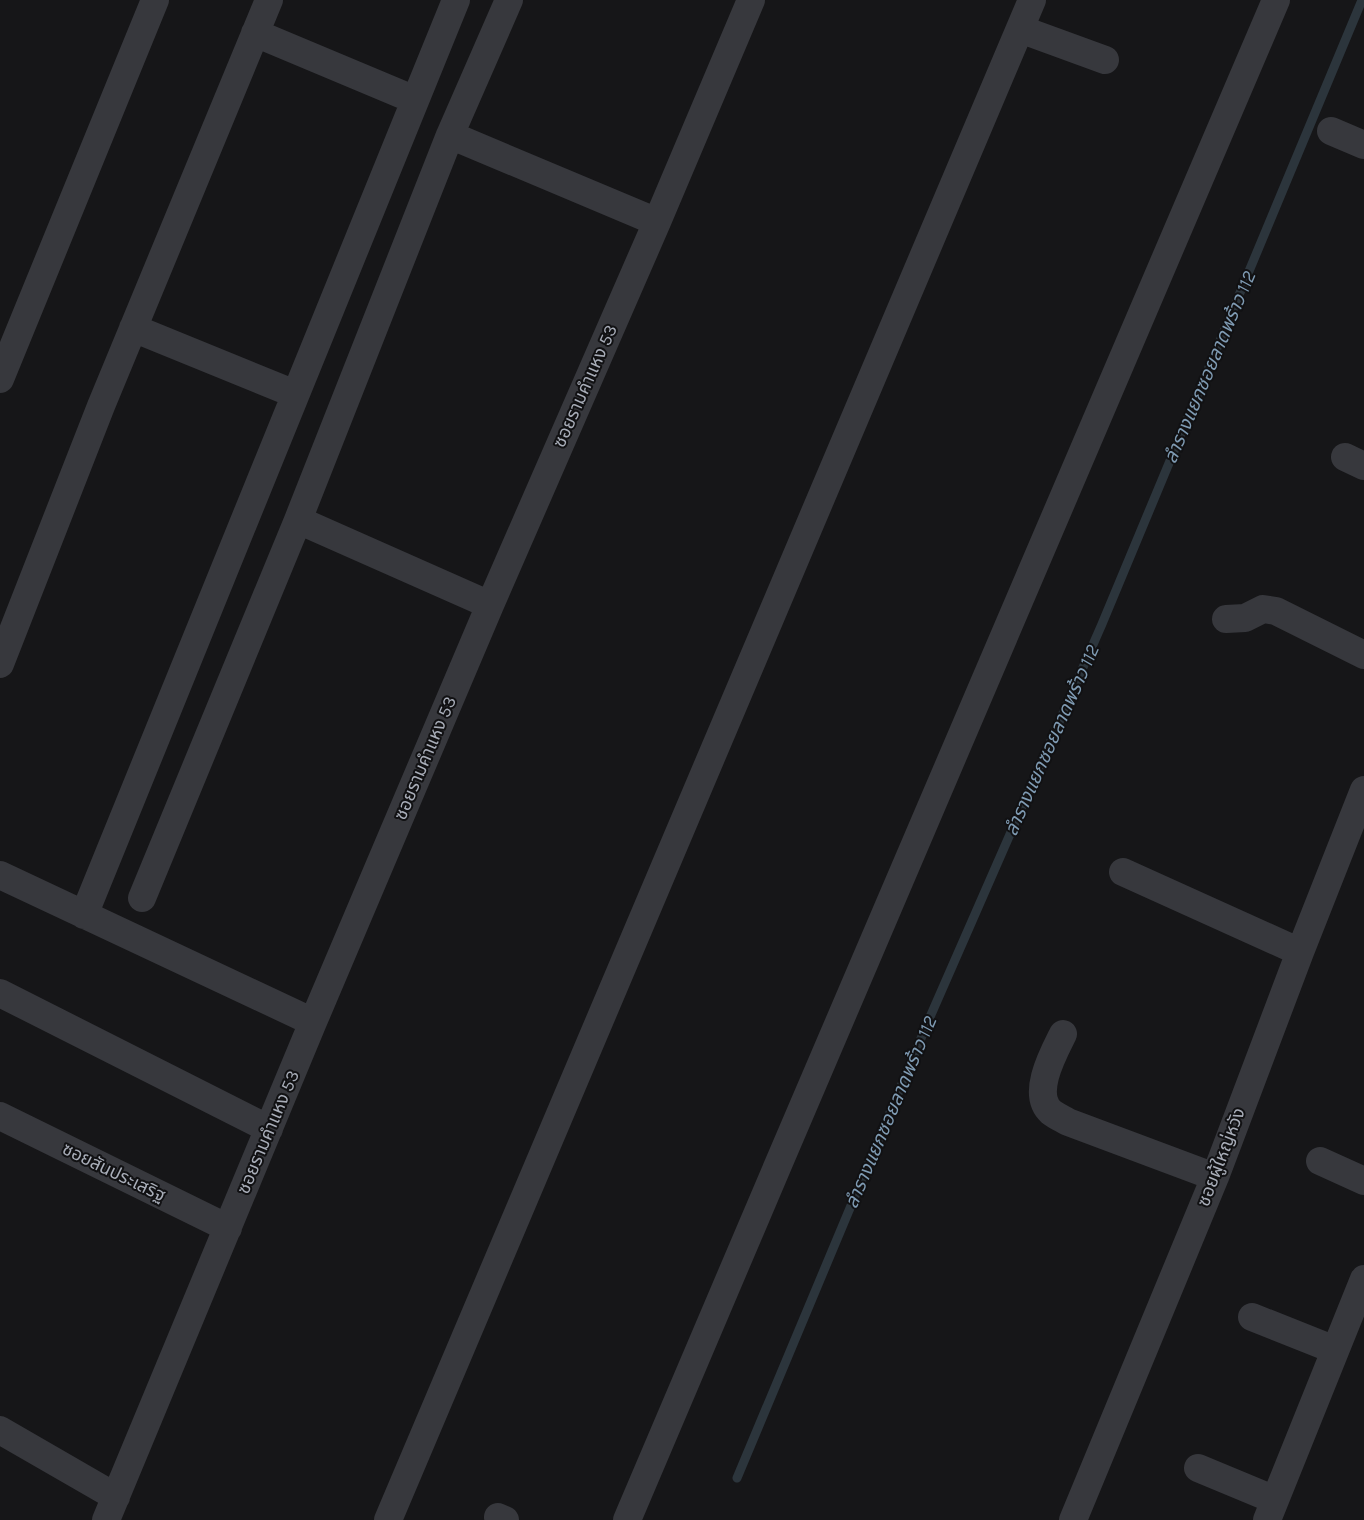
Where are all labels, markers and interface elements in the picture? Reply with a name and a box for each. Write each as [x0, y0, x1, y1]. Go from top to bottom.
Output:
water label: ลำรางแยกซอยลาดพร้าว 112 [1159, 268, 1260, 467]
street label: ซอยรามคำแหง 53 [548, 321, 622, 451]
water label: ลำรางแยกซอยลาดพร้าว 112 [1000, 642, 1104, 839]
street label: ซอยรามคำแหง 53 [389, 693, 461, 823]
water label: ลำรางแยกซอยลาดพร้าว 112 [840, 1013, 941, 1212]
street label: ซอยรามคำแหง 53 [232, 1067, 304, 1197]
street label: ซอยผู้ใหญ่หวัง [1192, 1105, 1251, 1210]
street label: ซอยสันประเสริฐ [59, 1138, 169, 1207]

